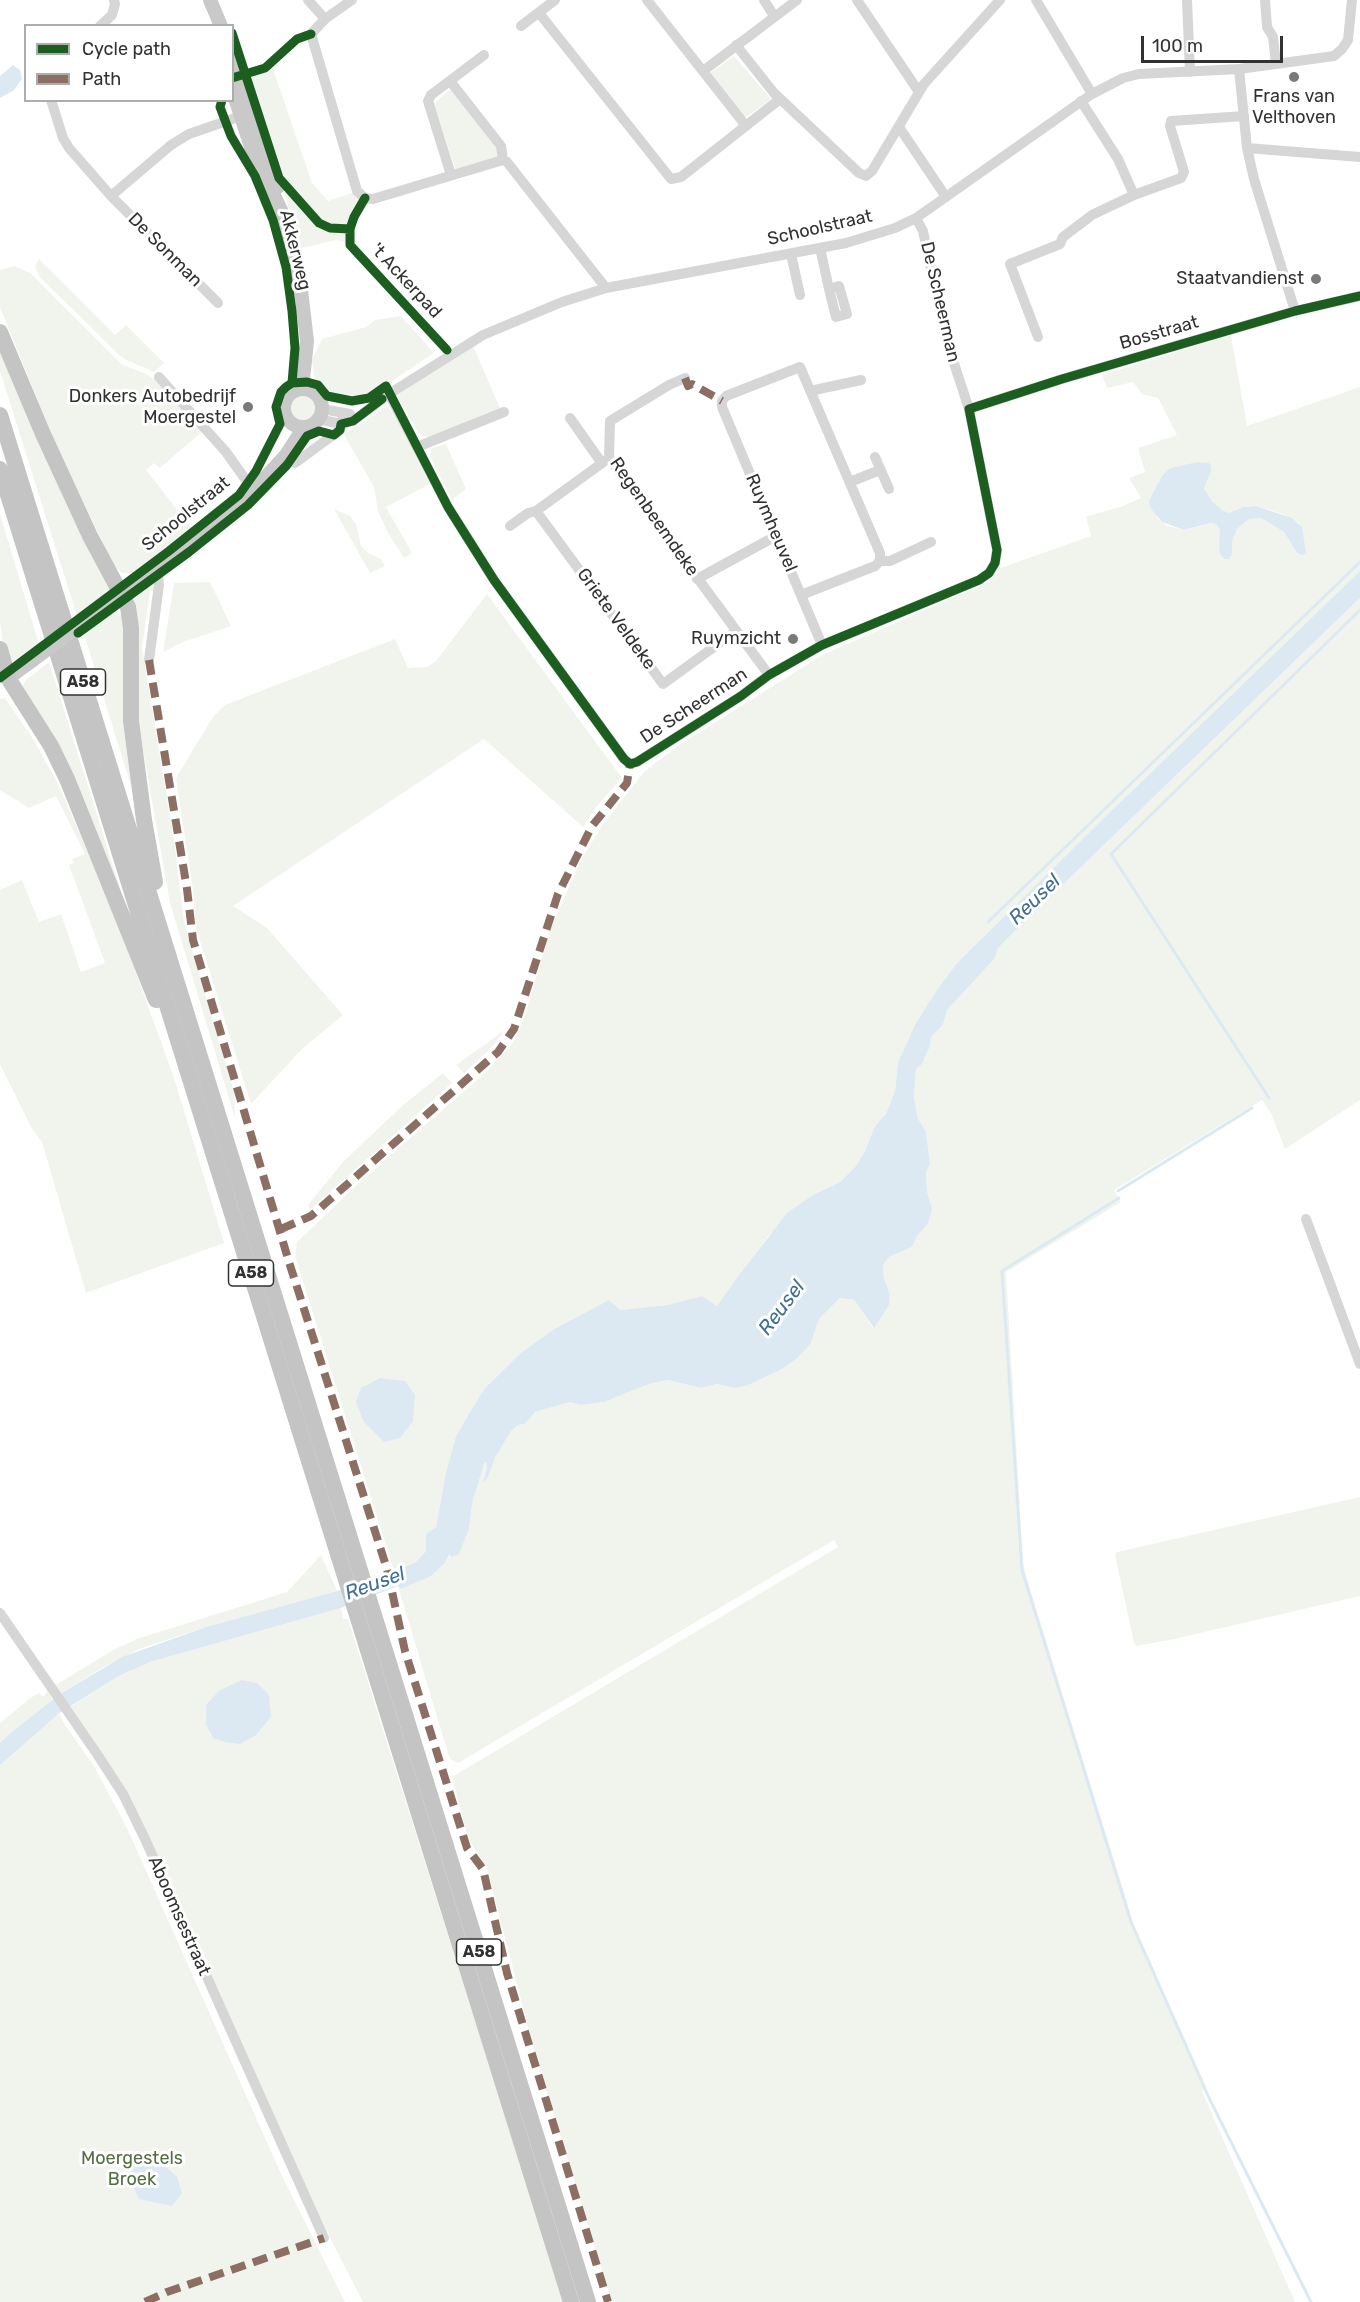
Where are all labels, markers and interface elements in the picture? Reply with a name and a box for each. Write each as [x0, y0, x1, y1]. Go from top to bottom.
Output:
legend [24, 24, 234, 102]
scale bar [1144, 24, 1286, 62]
text: 100 m [1152, 35, 1203, 57]
text: Cycle path [82, 38, 171, 60]
text: Path [82, 68, 121, 90]
marker: Frans van Velthoven [1287, 70, 1301, 84]
place label: Frans van Velthoven [1252, 86, 1336, 128]
street label: Schoolstraat [766, 205, 874, 251]
street label: De Sonman [123, 208, 207, 292]
street label: Akkerweg [275, 208, 315, 292]
street label: 't Ackerpad [366, 239, 446, 323]
street label: De Scheerman [916, 240, 964, 364]
place label: Staatvandienst [1176, 268, 1304, 290]
marker: Staatvandienst [1309, 272, 1323, 286]
street label: Bosstraat [1117, 311, 1201, 355]
place label: Donkers Autobedrijf Moergestel [69, 386, 236, 428]
marker: Donkers Autobedrijf Moergestel [241, 400, 255, 414]
street label: Regenbeemdeke [605, 453, 703, 581]
street label: Ruymheuvel [741, 471, 801, 575]
street label: Schoolstraat [138, 472, 234, 556]
street label: Griete Veldeke [572, 564, 660, 674]
place label: Ruymzicht [691, 628, 781, 650]
marker: Ruymzicht [786, 632, 800, 646]
street label: De Scheerman [637, 663, 751, 749]
road number: A58 [60, 669, 106, 695]
water label: Reusel [1004, 870, 1066, 930]
road number: A58 [228, 1260, 274, 1286]
water label: Reusel [754, 1276, 810, 1340]
water label: Reusel [342, 1562, 408, 1606]
street label: Aboomsestraat [143, 1853, 215, 1979]
road number: A58 [456, 1939, 502, 1965]
park label: Moergestels Broek [81, 2148, 183, 2190]

